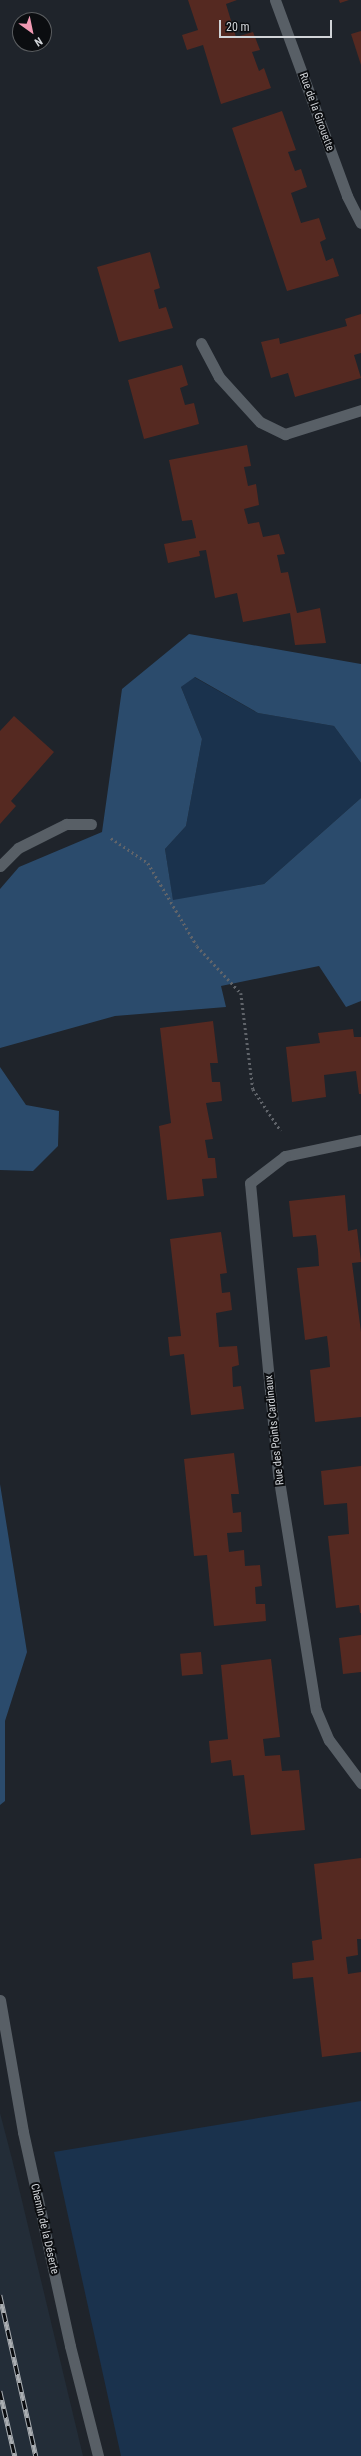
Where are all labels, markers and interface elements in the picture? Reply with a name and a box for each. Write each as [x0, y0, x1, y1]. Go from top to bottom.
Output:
north arrow [12, 12, 52, 52]
scale bar [221, 12, 334, 38]
text: 20 m [226, 20, 250, 34]
text: N [32, 34, 45, 49]
street label: Rue de la Girouette [296, 71, 336, 153]
street label: Rue des Points Cardinaux [263, 1374, 287, 1486]
street label: Chemin de la Déserte [27, 2182, 61, 2276]

